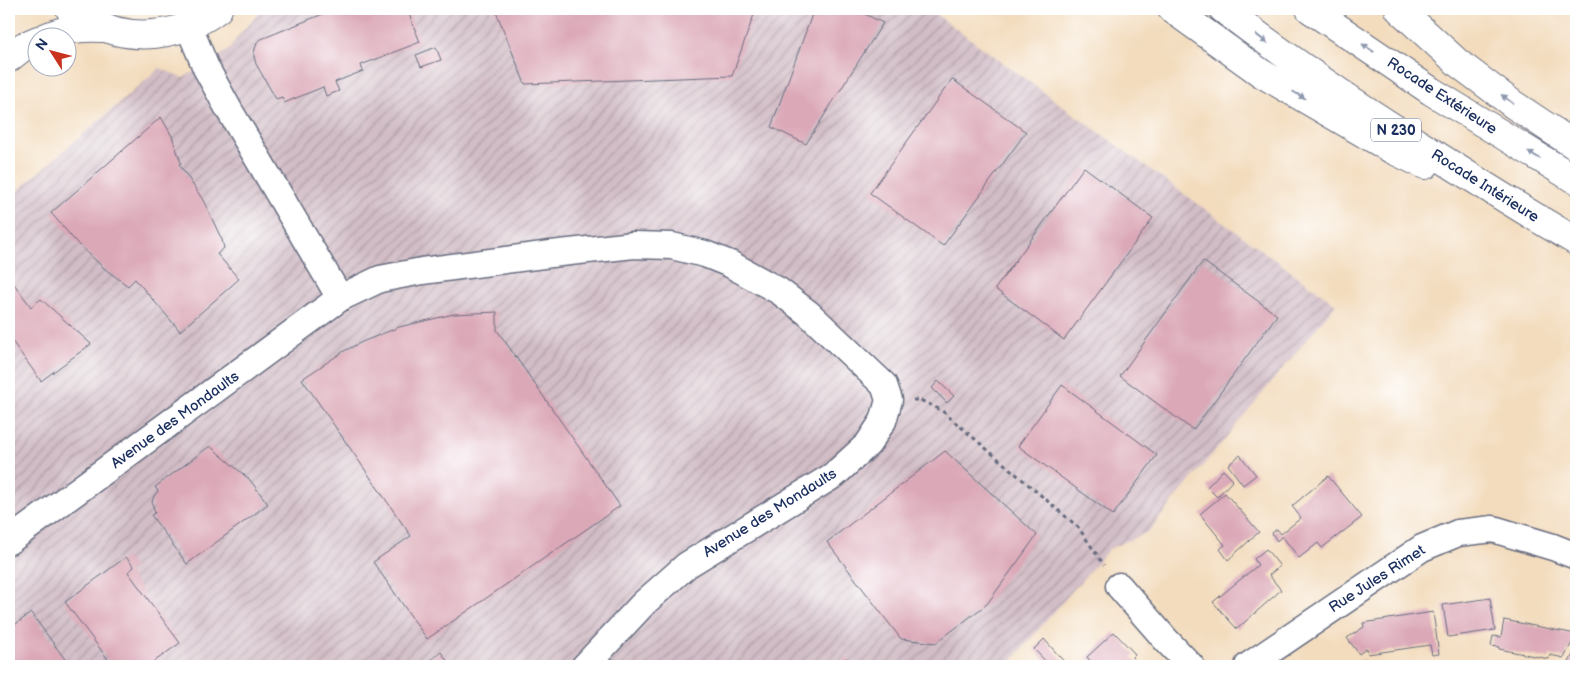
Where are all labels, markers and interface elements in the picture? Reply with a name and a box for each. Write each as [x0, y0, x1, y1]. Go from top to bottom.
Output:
north arrow [28, 28, 78, 78]
one-way arrow [1255, 33, 1268, 44]
text: N [32, 35, 52, 54]
one-way arrow [1362, 44, 1375, 53]
street label: Rocade Extérieure [1383, 53, 1501, 139]
one-way arrow [1292, 91, 1305, 100]
one-way arrow [1501, 94, 1514, 105]
road number: N 230 [1371, 118, 1421, 142]
street label: Rocade Intérieure [1428, 145, 1543, 227]
one-way arrow [1528, 151, 1541, 160]
street label: Avenue des Mondaults [107, 367, 243, 473]
street label: Avenue des Mondaults [700, 464, 841, 562]
street label: Rue Jules Rimet [1325, 541, 1429, 617]

